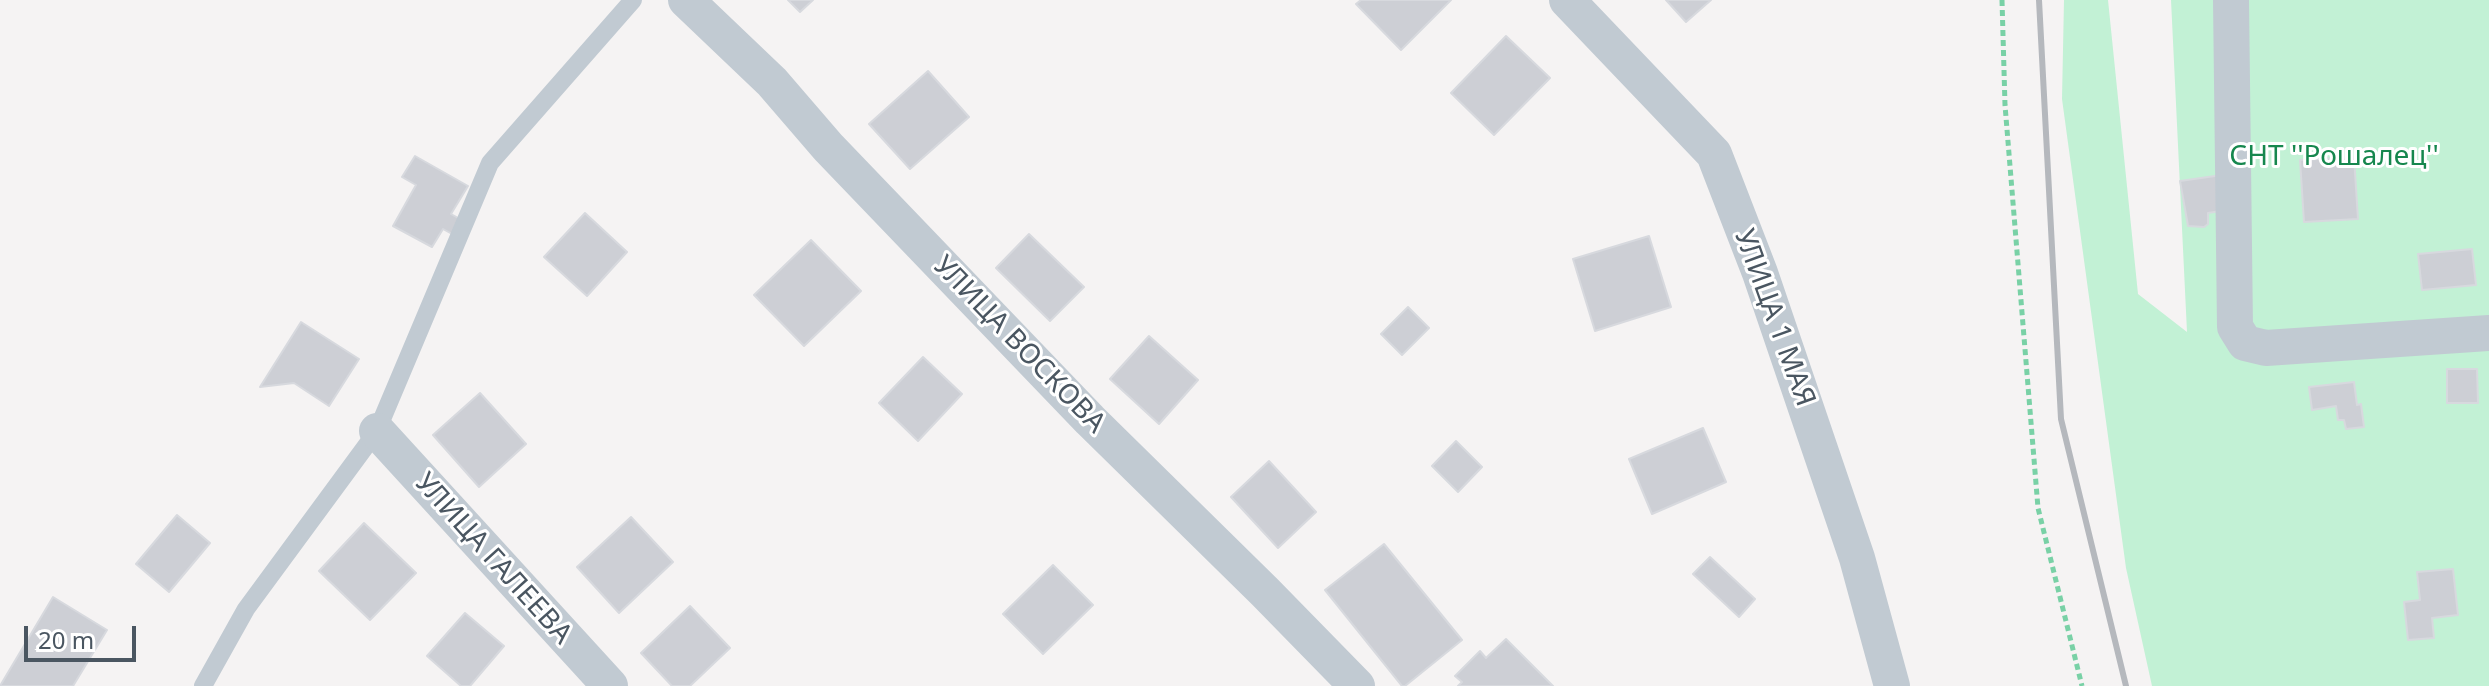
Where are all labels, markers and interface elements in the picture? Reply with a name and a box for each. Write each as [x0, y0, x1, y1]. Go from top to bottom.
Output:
park label: СНТ ''Рошалец'' [2229, 140, 2439, 174]
street label: УЛИЦА 1 МАЯ [1726, 225, 1822, 411]
street label: УЛИЦА ВОСКОВА [926, 250, 1112, 440]
street label: УЛИЦА ГАЛЕЕВА [408, 467, 578, 651]
scale bar [28, 610, 140, 660]
text: 20 m [38, 623, 94, 656]

